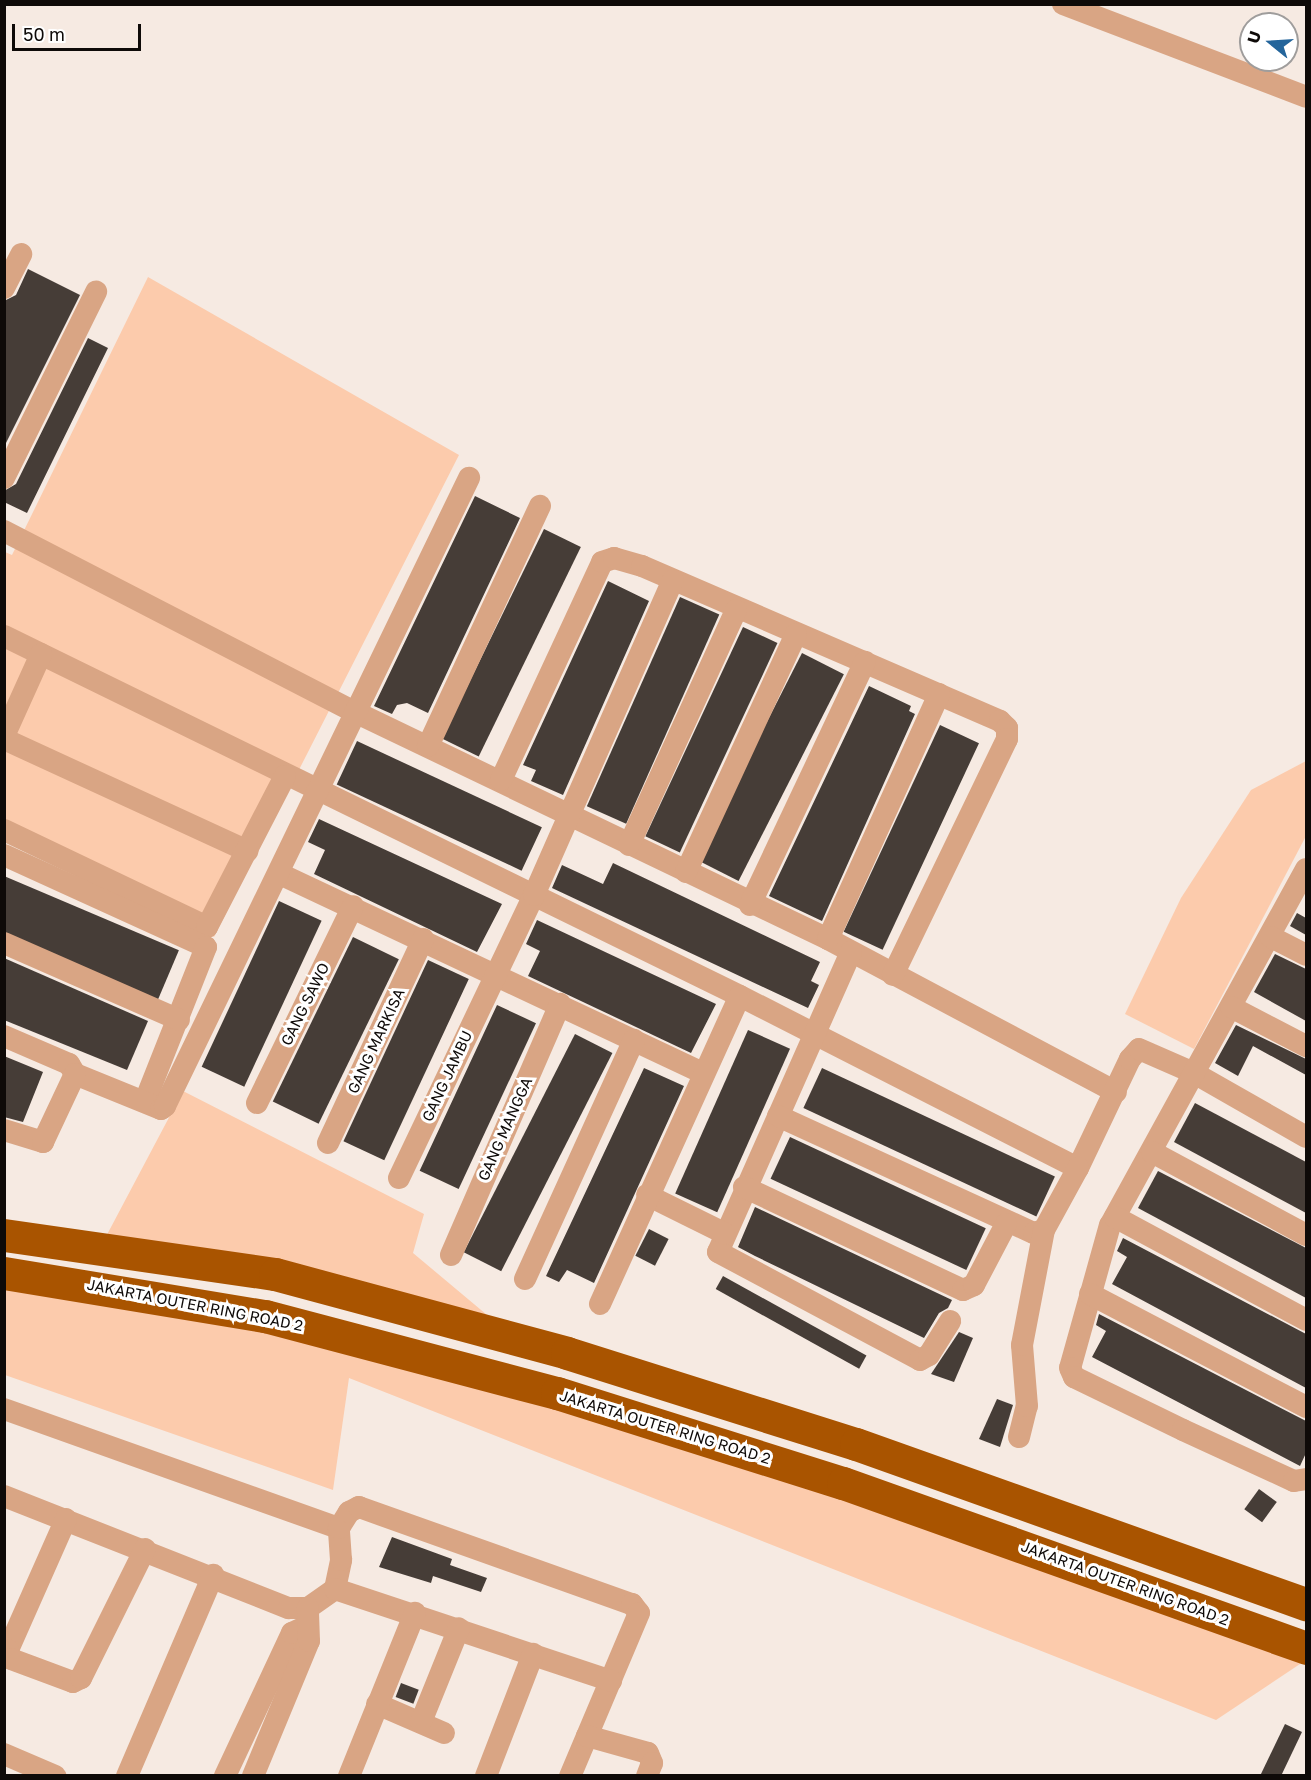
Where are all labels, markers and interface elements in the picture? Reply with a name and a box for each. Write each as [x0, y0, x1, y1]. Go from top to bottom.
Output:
scale bar [15, 12, 144, 50]
north arrow [1239, 12, 1299, 72]
text: 50 m [23, 23, 65, 45]
text: U [1242, 28, 1265, 46]
street label: GANG SAWO [277, 960, 333, 1048]
street label: GANG MARKISA [344, 986, 408, 1096]
street label: GANG JAMBU [418, 1028, 476, 1124]
street label: GANG MANGGA [474, 1075, 536, 1183]
street label: JAKARTA OUTER RING ROAD 2 [85, 1275, 305, 1335]
street label: JAKARTA OUTER RING ROAD 2 [557, 1386, 773, 1468]
street label: JAKARTA OUTER RING ROAD 2 [1019, 1537, 1231, 1629]

